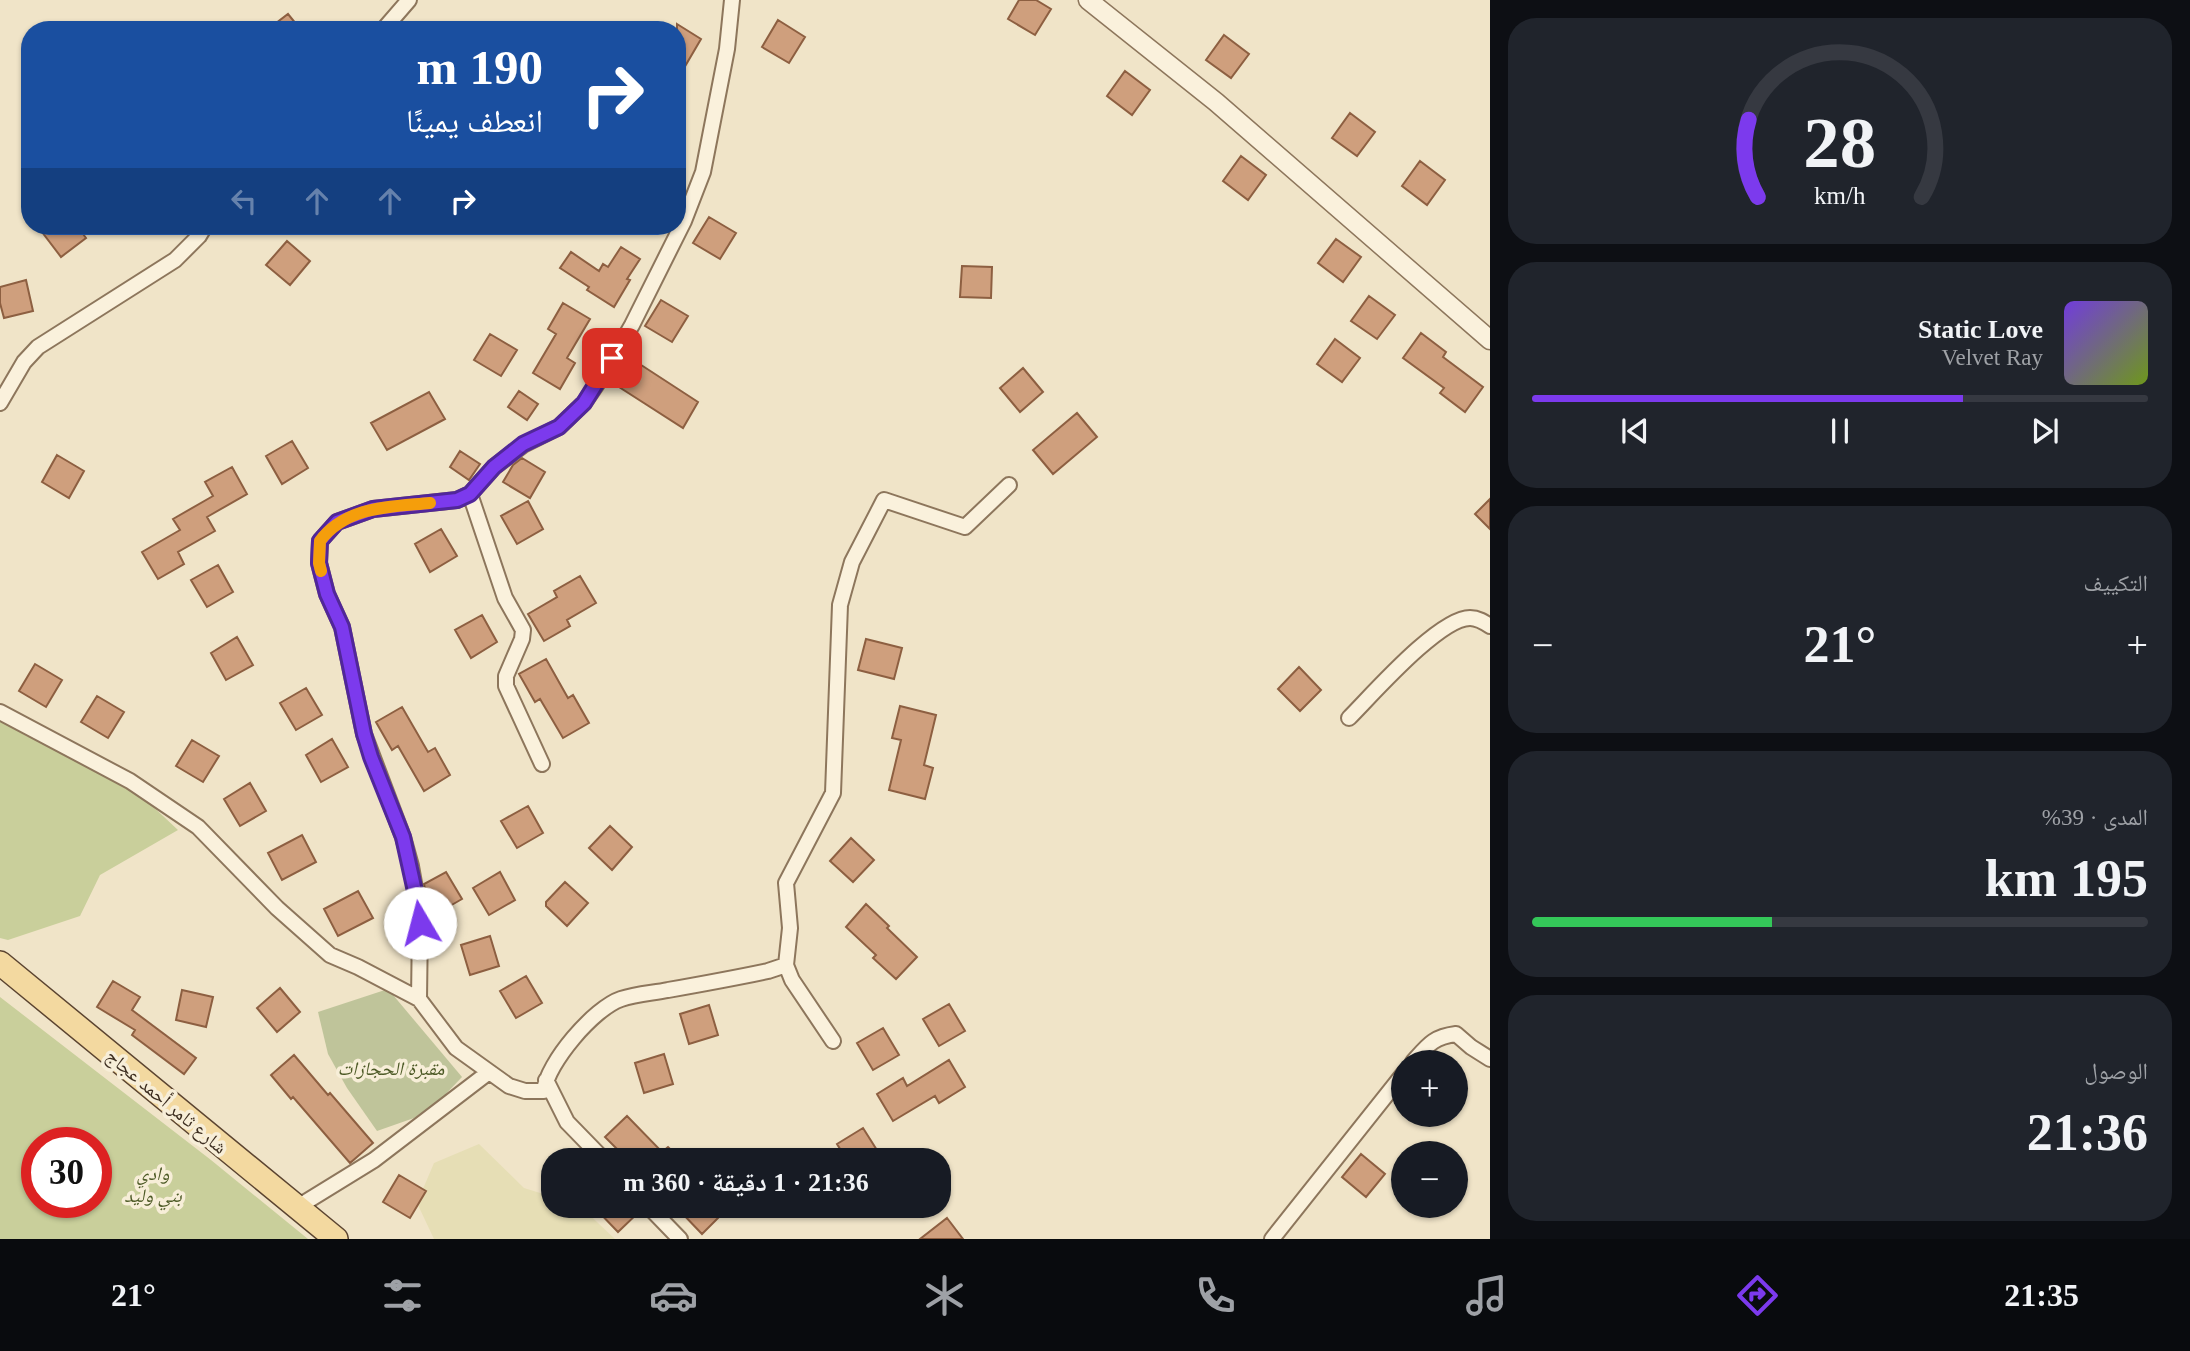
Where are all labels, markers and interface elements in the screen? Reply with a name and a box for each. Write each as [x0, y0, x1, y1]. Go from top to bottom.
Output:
text: 190 m [416, 40, 543, 95]
icon: right [567, 49, 658, 140]
text: 28 [1804, 102, 1876, 183]
text: انعطف يمينًا [406, 103, 543, 139]
icon: left [225, 182, 263, 220]
icon: ahead [298, 182, 336, 220]
icon: ahead [371, 182, 409, 220]
icon: right [444, 182, 482, 220]
text: km/h [1814, 182, 1866, 209]
text: Static Love [1918, 315, 2043, 344]
pin [582, 328, 642, 388]
icon: arrive [593, 339, 631, 377]
text: Velvet Ray [1941, 345, 2043, 370]
icon: previous [1616, 412, 1654, 450]
icon: pause [1821, 412, 1859, 450]
icon: next [2026, 412, 2064, 450]
text: التكييف [2083, 571, 2148, 596]
text: 21° [1804, 616, 1876, 673]
text: − [1532, 624, 1553, 666]
text: + [2127, 624, 2148, 666]
text: المدى · 39% [2042, 805, 2148, 830]
text: 195 km [1985, 850, 2148, 907]
position arrow [383, 886, 457, 960]
street label: شارع ثامر أحمد عجاج [102, 1044, 232, 1159]
map controls [1391, 1050, 1468, 1218]
button: + [1391, 1050, 1468, 1127]
park label: مقبرة الحجازات [338, 1058, 445, 1080]
text: الوصول [2084, 1059, 2148, 1084]
text: 21:36 [2027, 1104, 2148, 1161]
speed limit sign: 30 [21, 1127, 112, 1218]
button: − [1391, 1141, 1468, 1218]
park label: وادي بني وليد [124, 1163, 182, 1211]
text: 21:36 · 1 دقيقة · 360 m [623, 1168, 869, 1197]
icon: filters [378, 1271, 427, 1320]
icon: car [649, 1271, 698, 1320]
icon: climate [920, 1271, 969, 1320]
icon: phone [1191, 1271, 1240, 1320]
icon: music [1462, 1271, 1511, 1320]
icon: directions [1733, 1271, 1782, 1320]
text: 21° [111, 1277, 156, 1313]
text: 21:35 [2004, 1277, 2079, 1313]

